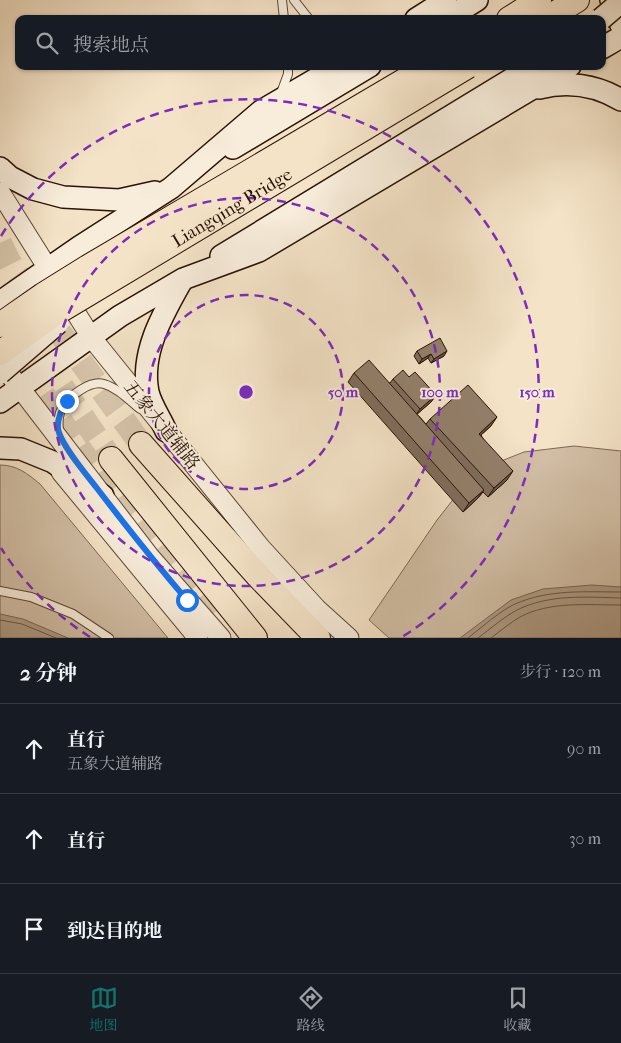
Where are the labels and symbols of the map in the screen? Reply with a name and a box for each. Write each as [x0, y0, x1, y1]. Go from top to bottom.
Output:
street label: Liangqing Bridge [168, 164, 296, 252]
street label: 五象大道辅路 [119, 377, 204, 474]
centre of rings [237, 383, 255, 401]
text: 50 m [328, 383, 359, 401]
text: 100 m [421, 383, 459, 401]
text: 150 m [519, 383, 555, 401]
route end [56, 390, 79, 413]
route start [176, 589, 199, 612]

